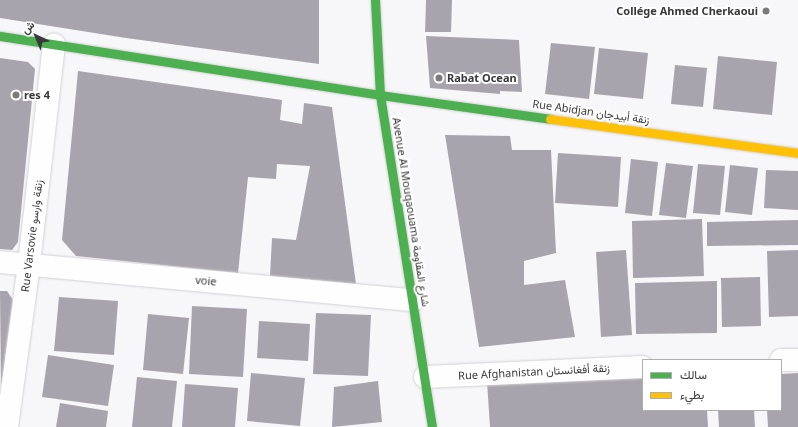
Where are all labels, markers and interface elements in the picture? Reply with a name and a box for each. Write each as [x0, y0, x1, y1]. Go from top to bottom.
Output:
place label: Collége Ahmed Cherkaoui [616, 4, 758, 18]
marker: Collége Ahmed Cherkaoui [761, 6, 771, 16]
north arrow [16, 16, 56, 56]
text: ش [17, 17, 37, 37]
place label: Rabat Ocean [447, 71, 517, 85]
marker: Rabat Ocean [434, 73, 444, 83]
place label: res 4 [24, 88, 50, 102]
marker: res 4 [11, 90, 21, 100]
street label: Rue Abidjan زنقة أبيدجان [532, 97, 650, 127]
street label: Avenue Al Mouqaouama شارع المقاومة [390, 116, 432, 308]
street label: Rue Varsovie زنقة وارسو [19, 179, 45, 293]
street label: voie [195, 273, 217, 289]
legend [642, 359, 782, 411]
street label: Rue Afghanistan زنقة أفغانستان [458, 361, 610, 383]
text: سالك [680, 366, 707, 383]
text: بطيء [680, 386, 704, 403]

